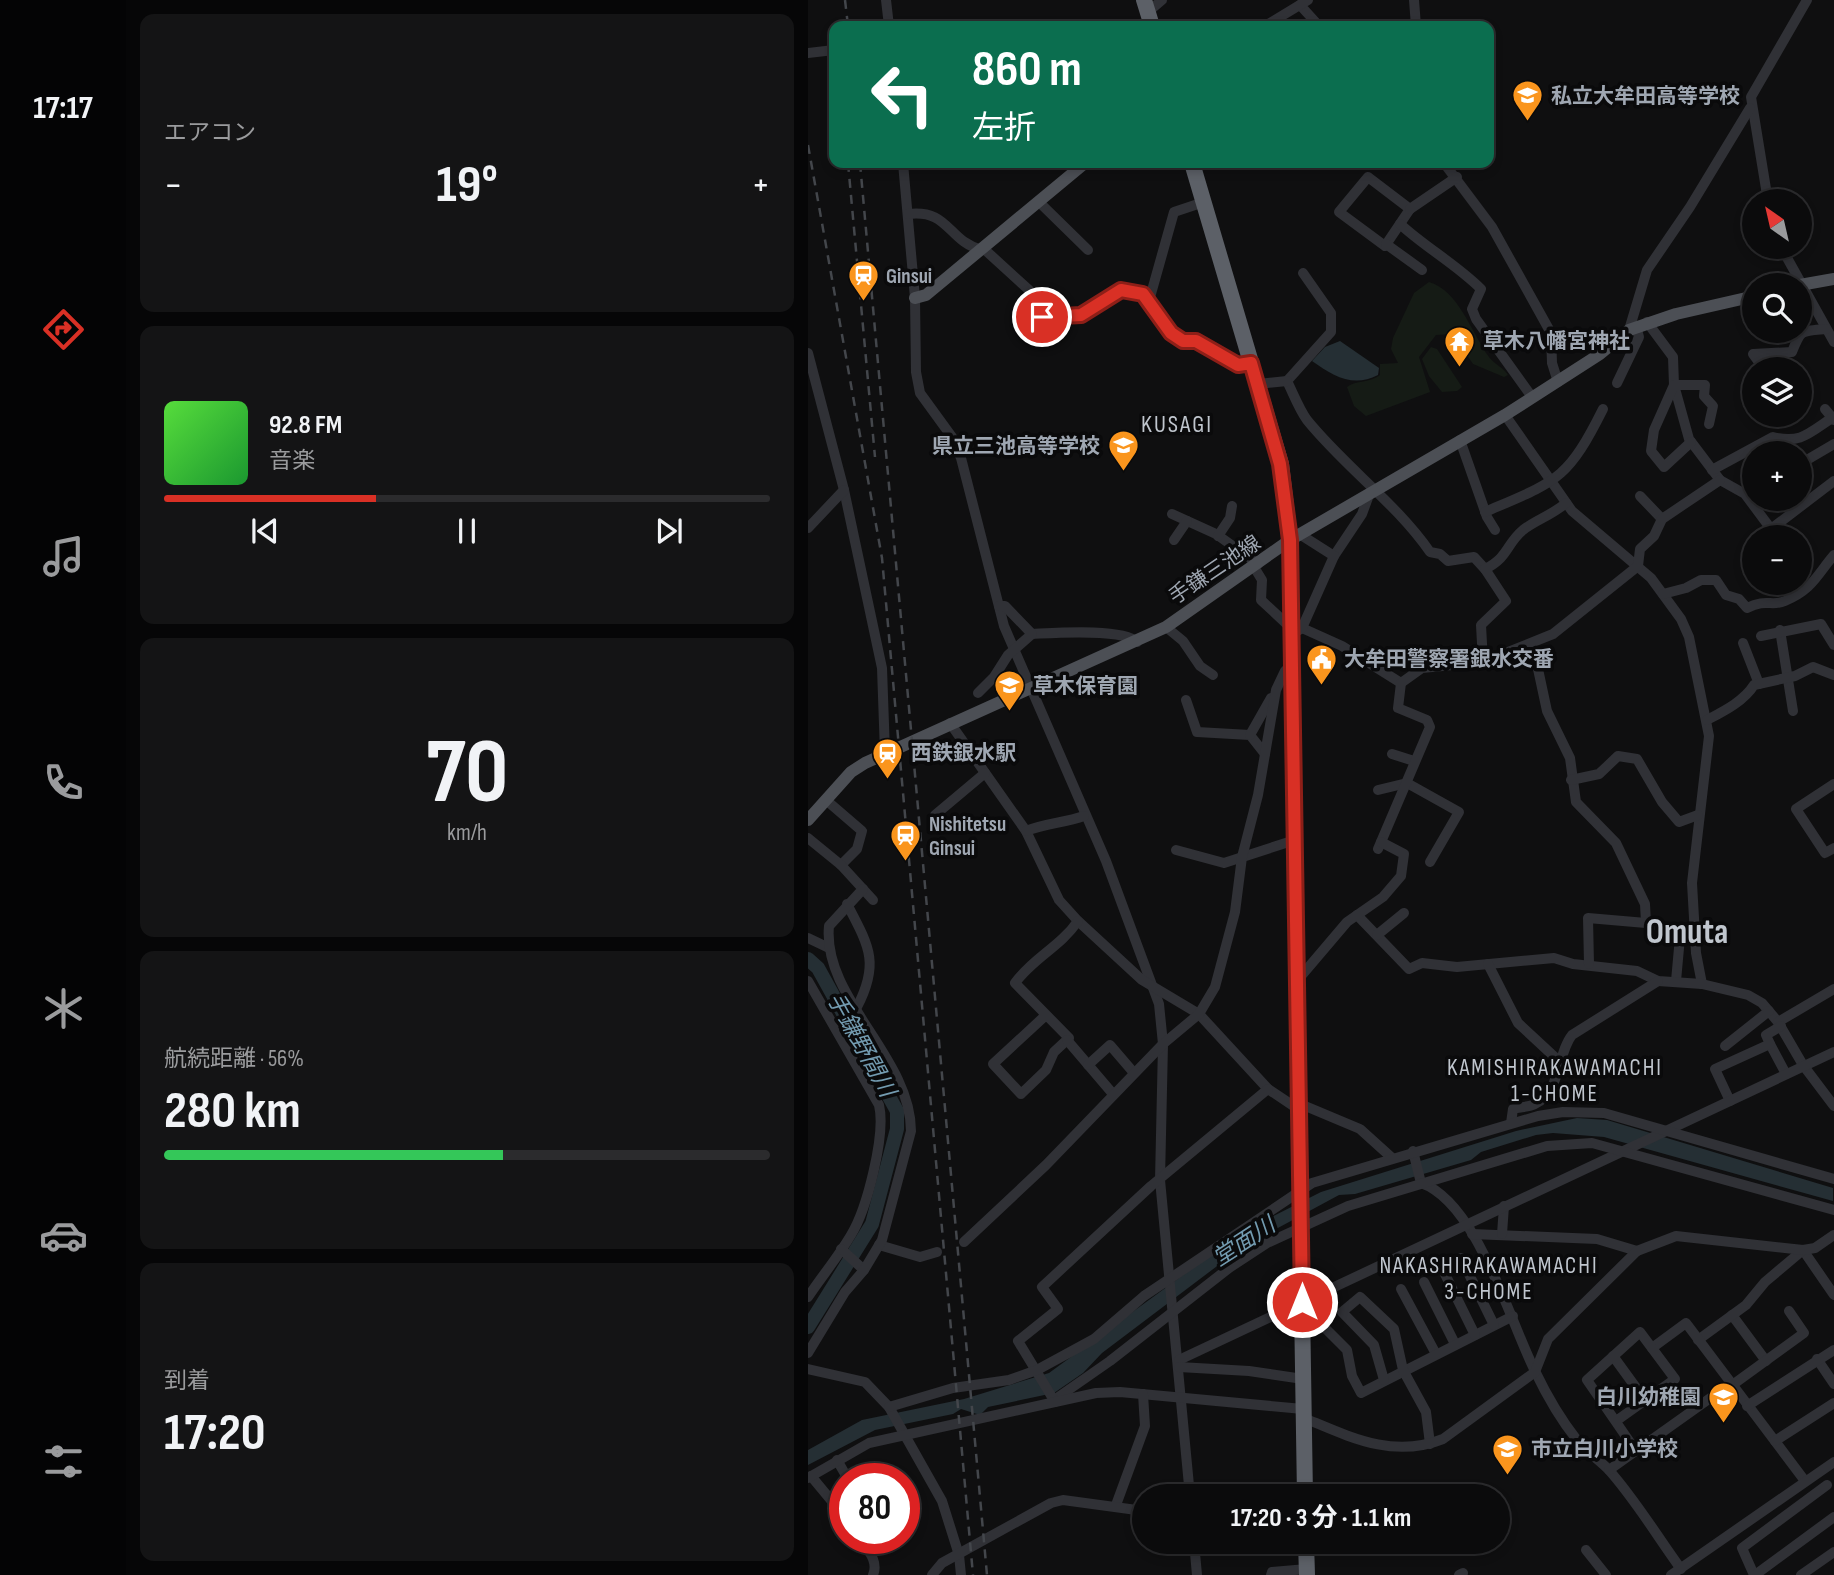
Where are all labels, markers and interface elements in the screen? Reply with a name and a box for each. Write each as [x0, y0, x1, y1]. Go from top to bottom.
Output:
text: 860 m [972, 41, 1082, 100]
icon: left [857, 49, 948, 140]
school or university icon: 私立大牟田高等学校 [1511, 79, 1545, 123]
place label: 私立大牟田高等学校 [1551, 84, 1740, 109]
text: 17:17 [33, 89, 93, 128]
text: 左折 [972, 109, 1036, 148]
text: エアコン [164, 119, 256, 147]
text: 19° [436, 154, 498, 217]
text: − [164, 163, 183, 208]
text: + [751, 163, 770, 208]
north arrow [1742, 189, 1812, 259]
map controls [1742, 189, 1812, 595]
station icon: Ginsui [846, 259, 880, 303]
place label: Ginsui [886, 264, 932, 289]
button: search [1742, 273, 1812, 343]
pin [1012, 287, 1072, 347]
icon: arrive [1023, 298, 1061, 336]
icon: directions [39, 305, 88, 354]
temple icon: 草木八幡宮神社 [1443, 324, 1477, 368]
place label: 草木八幡宮神社 [1483, 329, 1630, 354]
button: layers [1742, 357, 1812, 427]
text: 92.8 FM [269, 410, 342, 441]
district label: KUSAGI [1141, 410, 1213, 439]
school or university icon: 県立三池高等学校 [1106, 429, 1140, 473]
place label: 県立三池高等学校 [932, 434, 1100, 459]
button: + [1742, 441, 1812, 511]
text: 音楽 [269, 447, 315, 475]
icon: previous [246, 512, 284, 550]
icon: pause [448, 512, 486, 550]
icon: next [650, 512, 688, 550]
button: − [1742, 525, 1812, 595]
street label: 手鎌三池線 [1164, 530, 1266, 610]
icon: music [39, 532, 88, 581]
public building icon: 大牟田警察署銀水交番 [1304, 642, 1338, 686]
place label: 大牟田警察署銀水交番 [1344, 647, 1554, 672]
school or university icon: 草木保育園 [993, 669, 1027, 713]
place label: 草木保育園 [1033, 674, 1138, 699]
text: 70 [426, 719, 508, 828]
station icon: 西鉄銀水駅 [871, 736, 905, 780]
place label: 西鉄銀水駅 [911, 741, 1016, 766]
icon: phone [39, 758, 88, 807]
place label: Nishitetsu Ginsui [929, 812, 1006, 861]
text: km/h [447, 819, 487, 847]
station icon: Nishitetsu Ginsui [889, 819, 923, 863]
district label: Omuta [1646, 911, 1728, 954]
icon: climate [39, 984, 88, 1033]
water label: 手鎌野間川 [821, 988, 903, 1105]
text: 航続距離 · 56% [164, 1045, 304, 1073]
district label: KAMISHIRAKAWAMACHI 1-CHOME [1447, 1054, 1663, 1108]
text: 280 km [164, 1080, 301, 1143]
water label: 堂面川 [1207, 1210, 1283, 1273]
icon: car [39, 1211, 88, 1260]
district label: NAKASHIRAKAWAMACHI 3-CHOME [1379, 1252, 1599, 1306]
position arrow [1265, 1265, 1339, 1339]
text: 到着 [164, 1367, 210, 1395]
school or university icon: 白川幼稚園 [1707, 1380, 1741, 1424]
place label: 白川幼稚園 [1596, 1385, 1701, 1410]
text: 17:20 [164, 1402, 266, 1465]
school or university icon: 市立白川小学校 [1491, 1432, 1525, 1476]
icon: filters [39, 1437, 88, 1486]
place label: 市立白川小学校 [1531, 1437, 1678, 1462]
speed limit sign: 80 [829, 1463, 920, 1554]
text: 17:20 · 3 分 · 1.1 km [1231, 1503, 1411, 1534]

